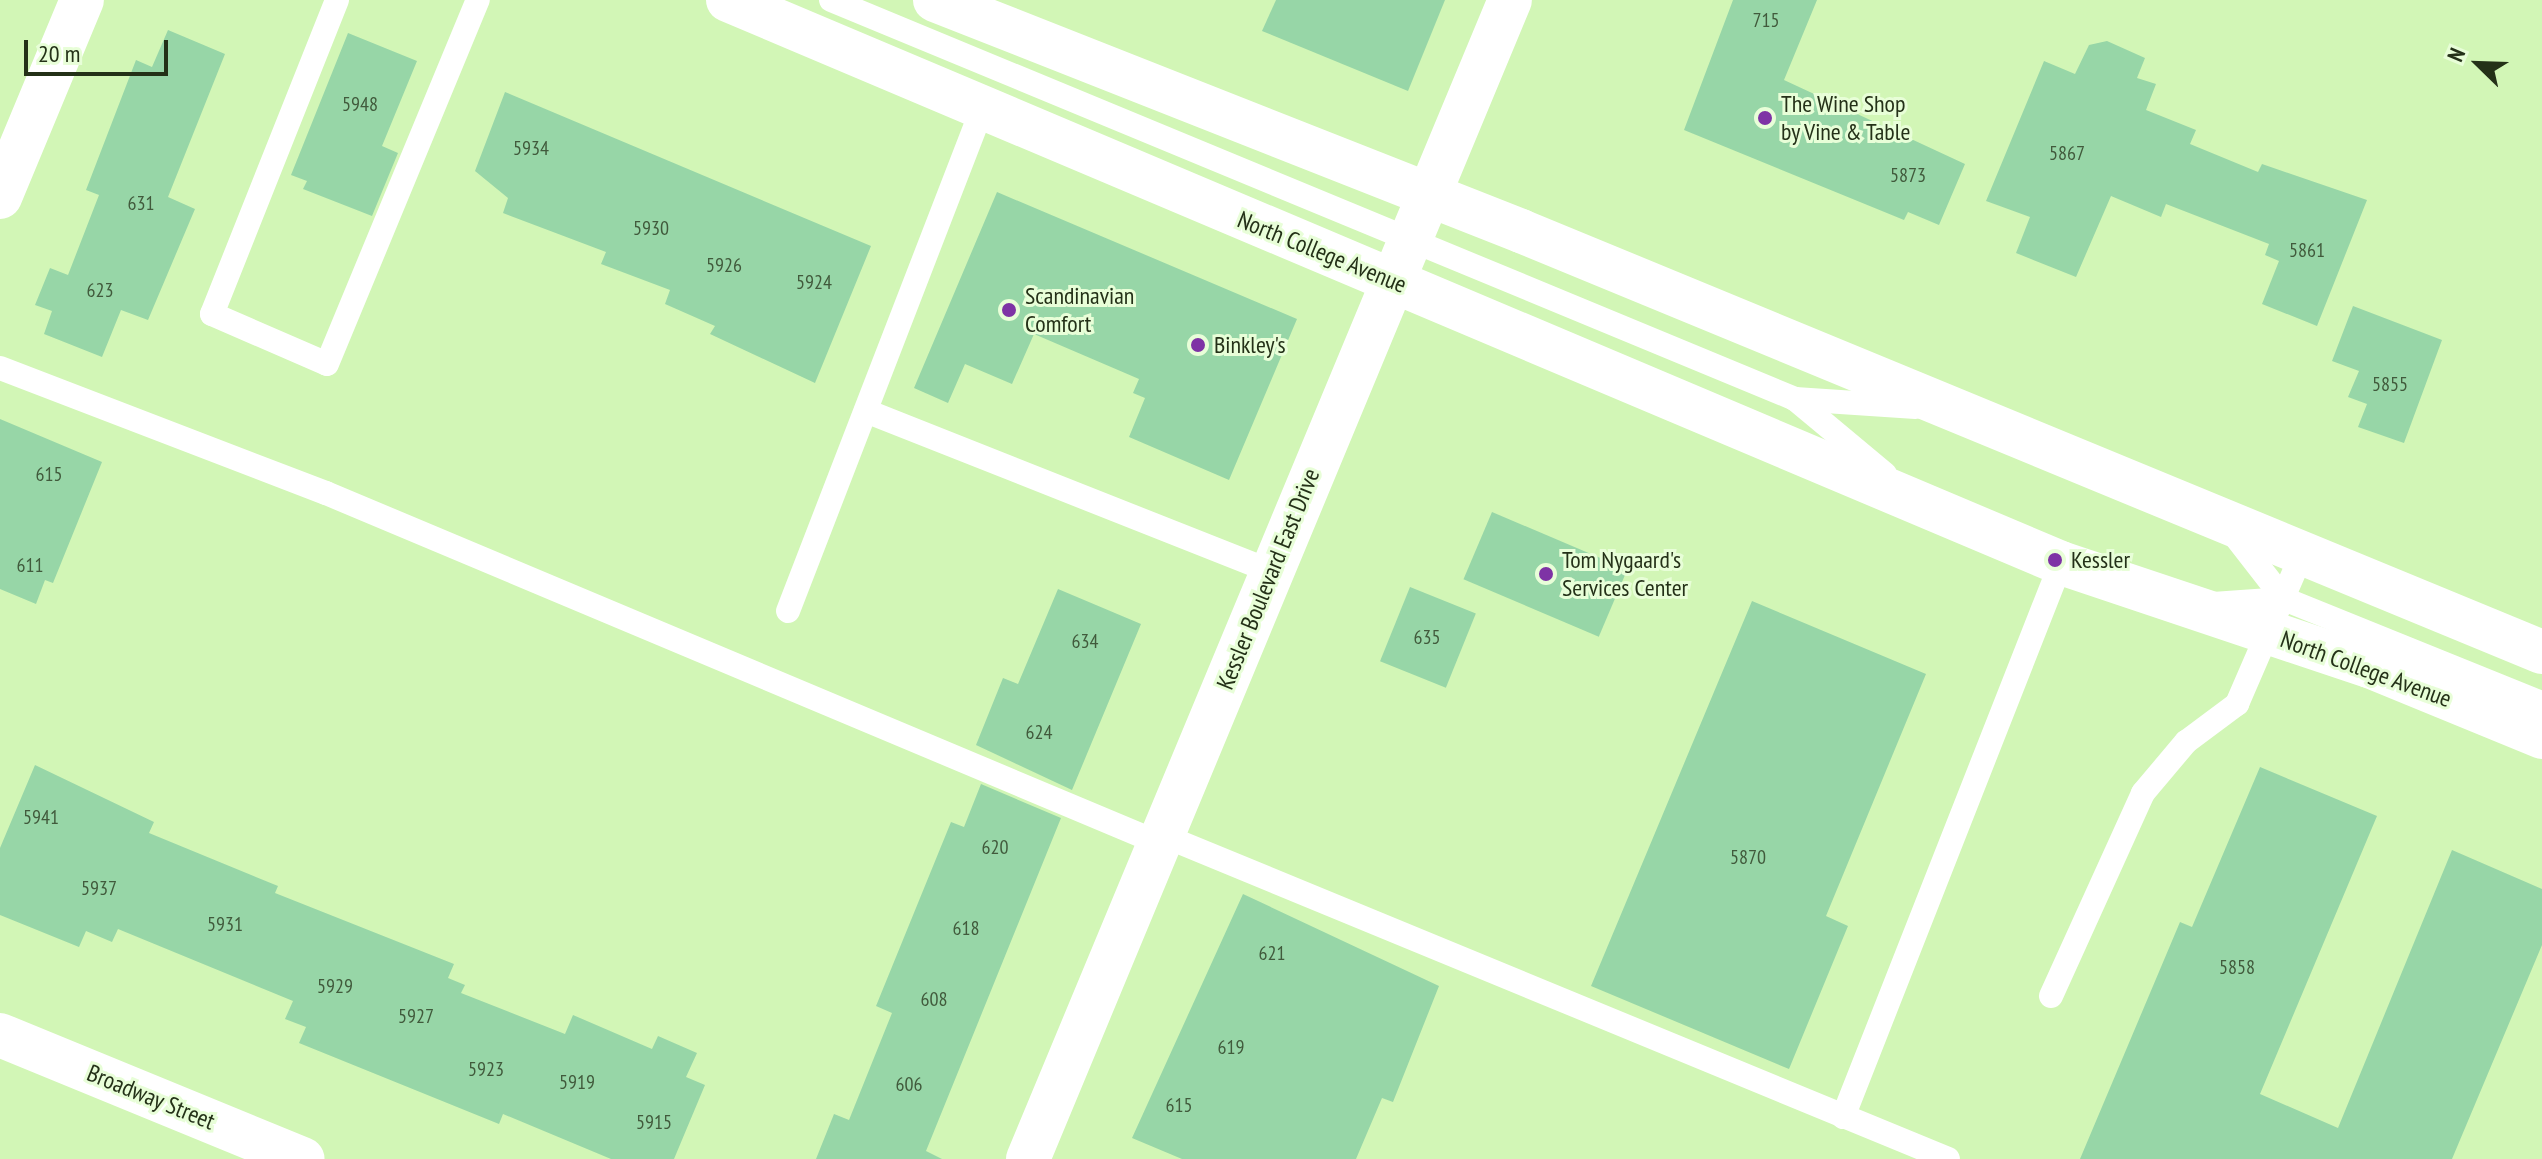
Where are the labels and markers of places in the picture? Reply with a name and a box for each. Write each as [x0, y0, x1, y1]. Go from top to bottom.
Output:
place label: The Wine Shop by Vine & Table [1781, 90, 1912, 146]
marker: The Wine Shop by Vine & Table [1756, 109, 1774, 127]
place label: Scandinavian Comfort [1025, 282, 1134, 338]
marker: Scandinavian Comfort [1000, 301, 1018, 319]
place label: Binkley's [1214, 331, 1286, 359]
marker: Binkley's [1189, 336, 1207, 354]
place label: Tom Nygaard's Services Center [1562, 546, 1688, 602]
place label: Kessler [2071, 546, 2130, 574]
marker: Kessler [2046, 551, 2064, 569]
marker: Tom Nygaard's Services Center [1537, 565, 1555, 583]

